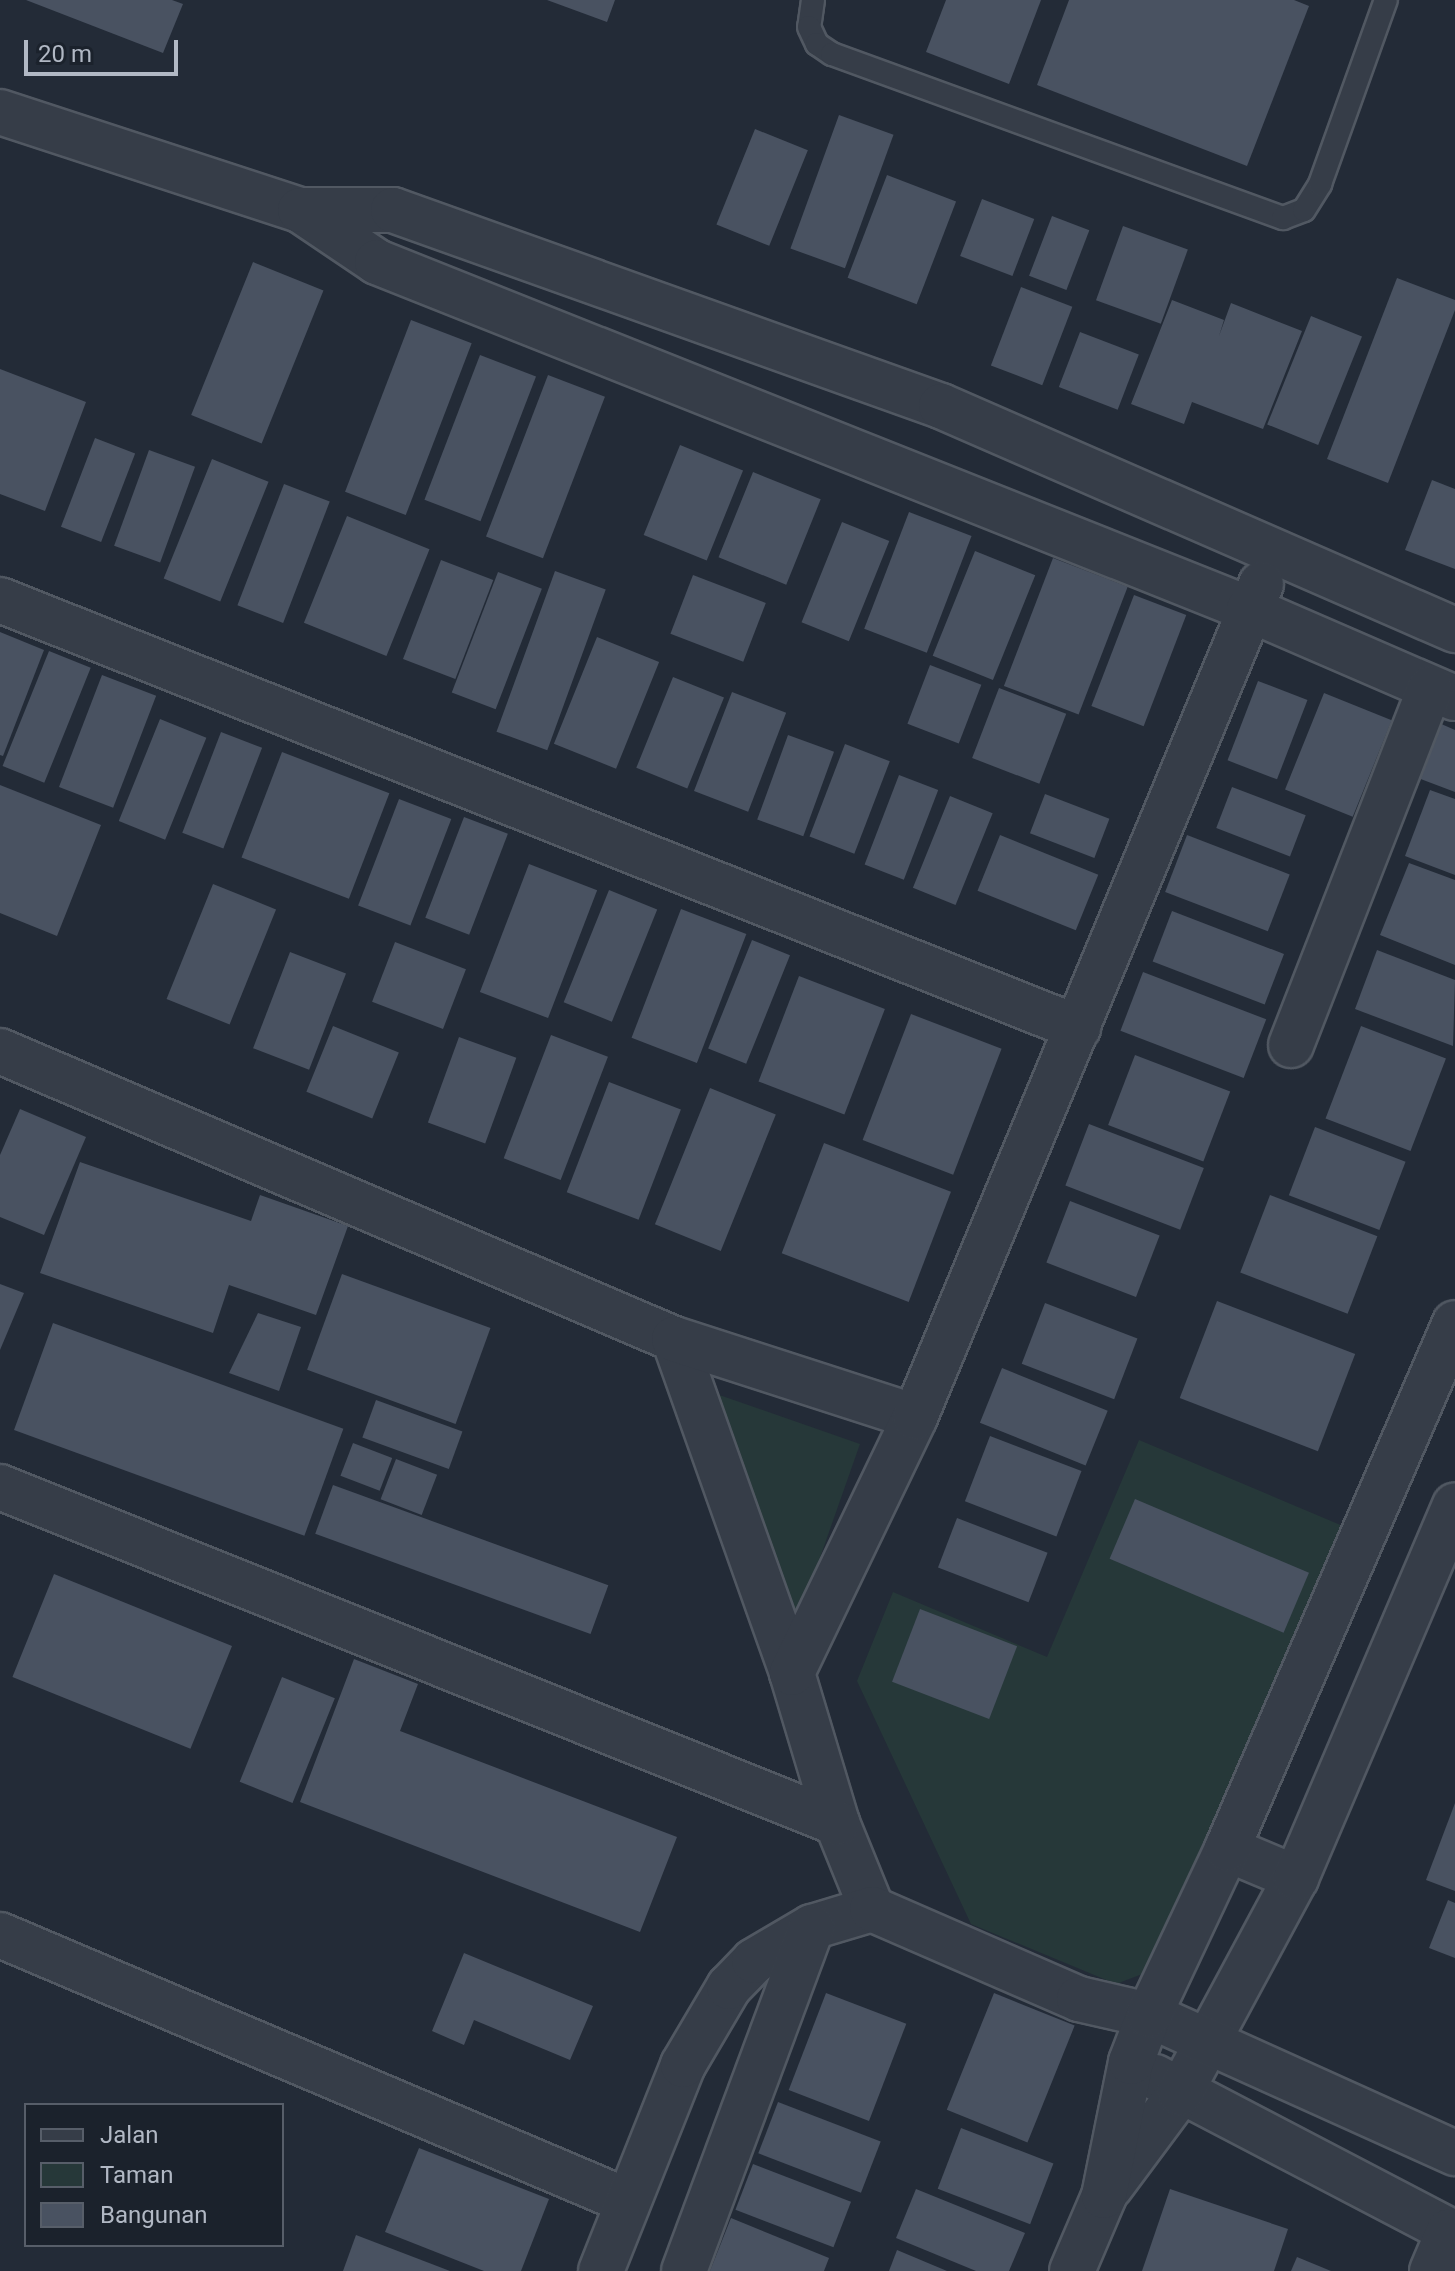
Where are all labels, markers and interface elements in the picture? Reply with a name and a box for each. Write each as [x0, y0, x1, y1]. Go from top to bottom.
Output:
scale bar [28, 24, 182, 74]
text: 20 m [38, 40, 92, 68]
legend [24, 2103, 284, 2247]
text: Jalan [100, 2121, 158, 2149]
text: Taman [100, 2161, 173, 2189]
text: Bangunan [100, 2201, 208, 2229]

